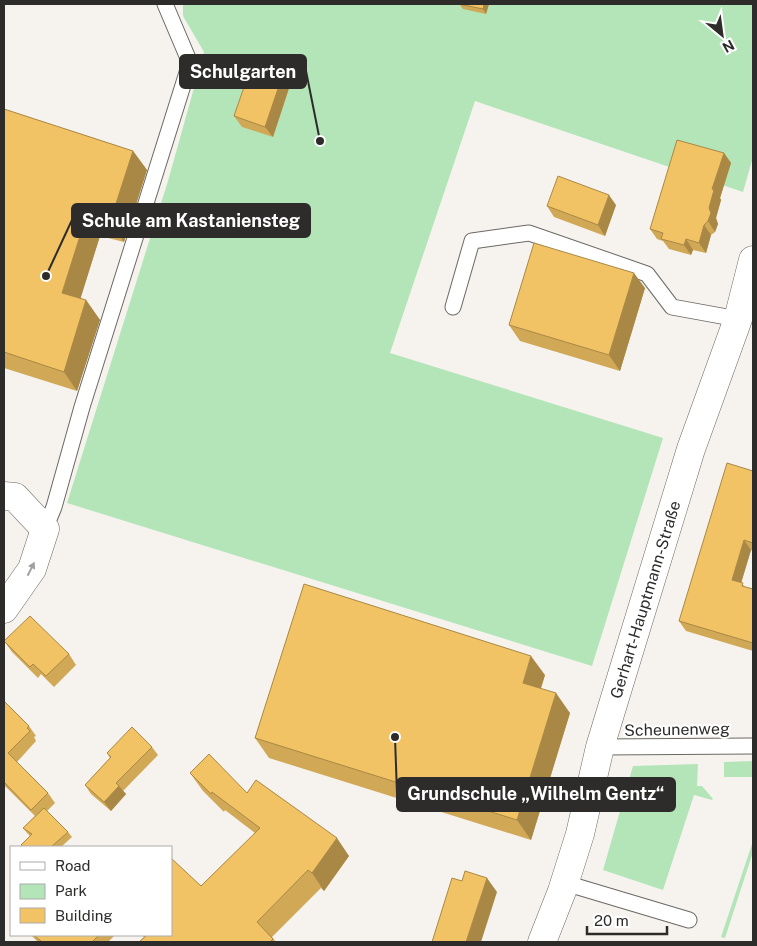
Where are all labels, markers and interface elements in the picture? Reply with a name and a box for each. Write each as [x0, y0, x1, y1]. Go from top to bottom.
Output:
north arrow [697, 10, 747, 60]
text: N [720, 37, 737, 56]
callout: Schulgarten [180, 55, 306, 88]
text: Schulgarten [190, 61, 296, 82]
callout: Schule am Kastaniensteg [72, 204, 310, 237]
text: Schule am Kastaniensteg [82, 210, 300, 231]
street label: Gerhart-Hauptmann-Straße [606, 499, 685, 701]
one-way arrow [27, 561, 35, 576]
street label: Scheunenweg [624, 719, 730, 740]
callout: Grundschule „Wilhelm Gentz“ [397, 778, 675, 811]
text: Grundschule „Wilhelm Gentz“ [407, 783, 665, 804]
legend [10, 846, 172, 936]
text: Road [55, 857, 91, 874]
text: Park [55, 882, 87, 899]
scale bar [587, 904, 667, 936]
text: Building [55, 907, 113, 924]
text: 20 m [594, 912, 629, 929]

